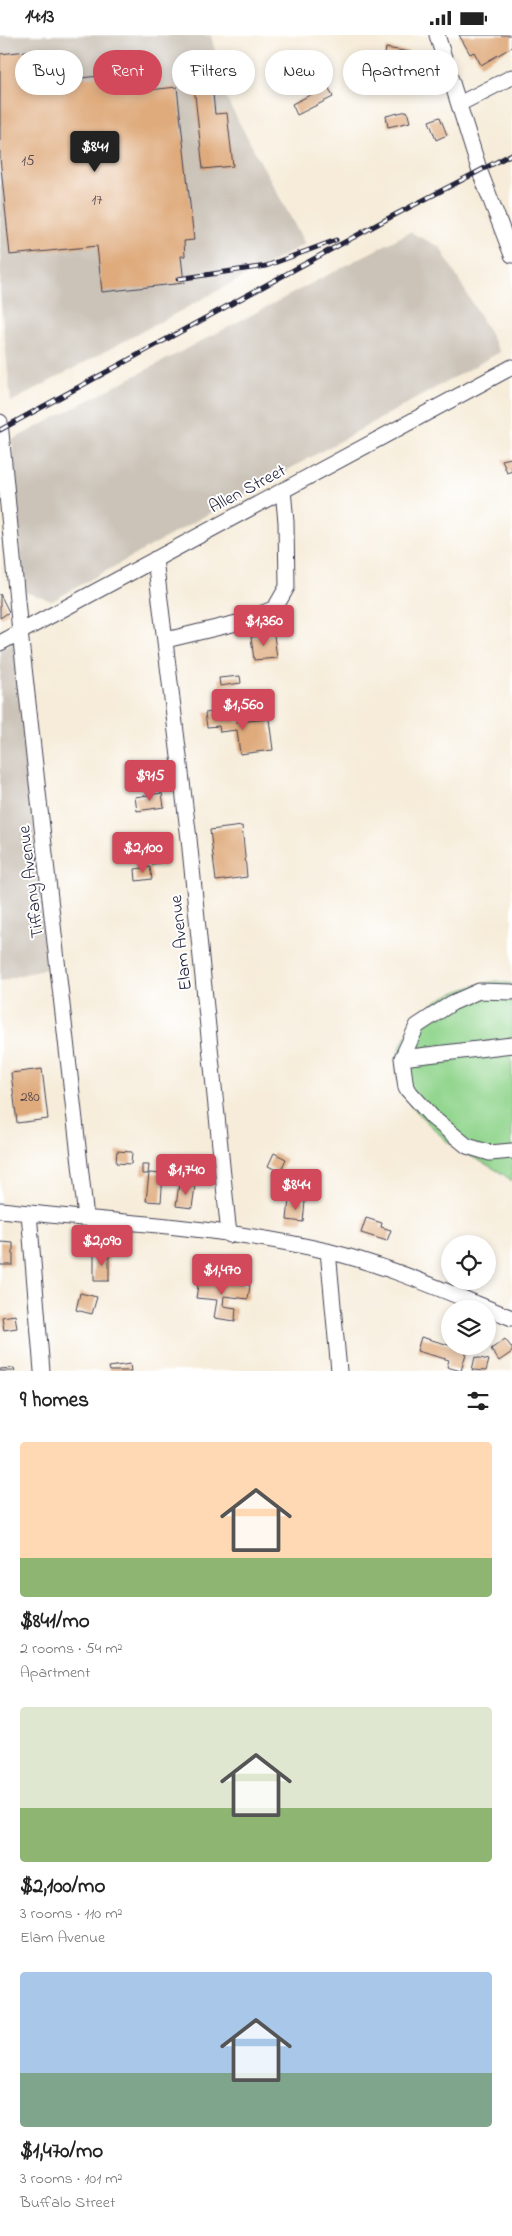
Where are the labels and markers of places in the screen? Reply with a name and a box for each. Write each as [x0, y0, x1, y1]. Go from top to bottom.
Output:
pin: $841 [65, 131, 125, 173]
pin: $1,360 [223, 605, 305, 647]
pin: $1,560 [202, 689, 284, 731]
pin: $915 [120, 759, 180, 802]
pin: $2,100 [102, 831, 184, 874]
pin: $1,740 [145, 1153, 227, 1196]
pin: $844 [266, 1169, 326, 1211]
pin: $2,090 [61, 1225, 143, 1267]
pin: $1,470 [181, 1253, 263, 1296]

